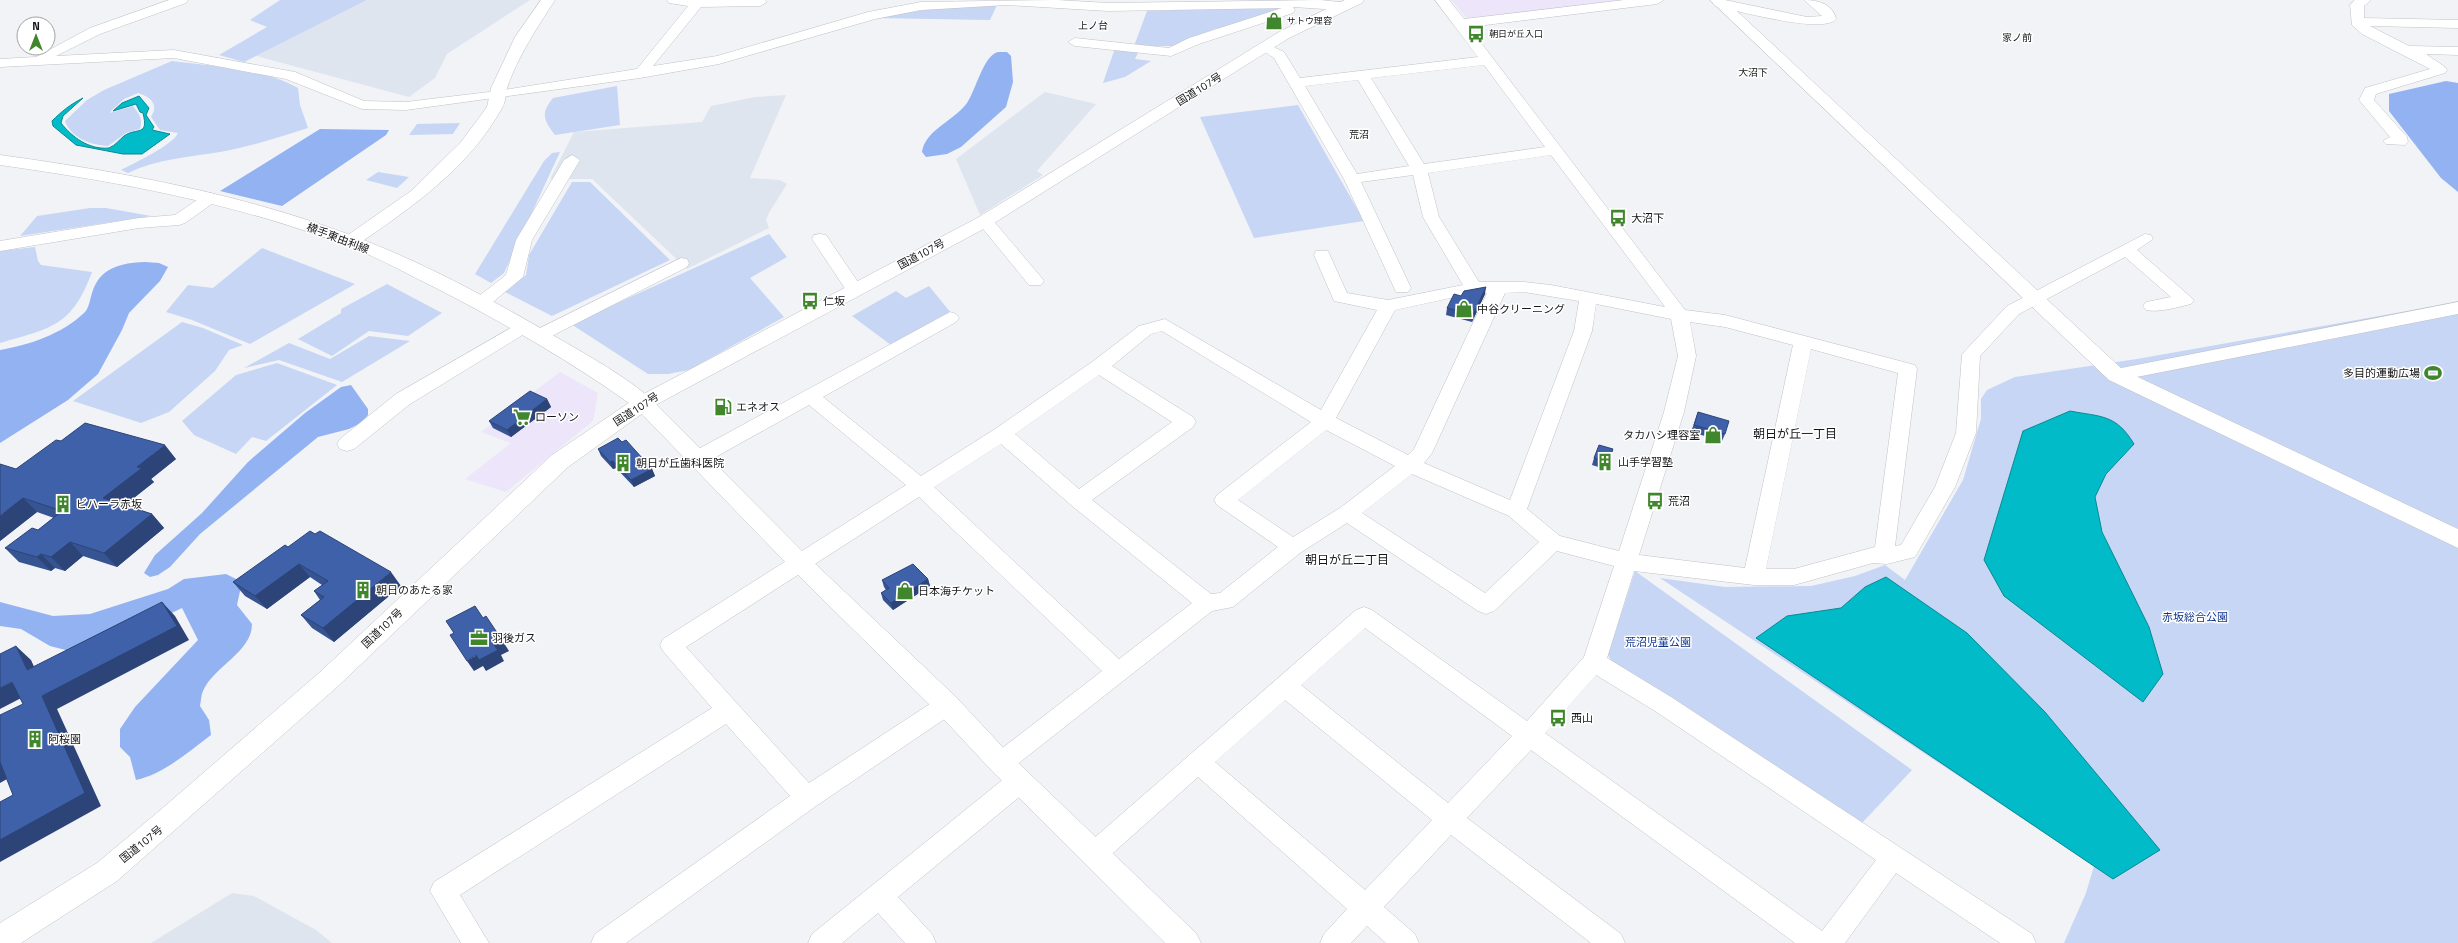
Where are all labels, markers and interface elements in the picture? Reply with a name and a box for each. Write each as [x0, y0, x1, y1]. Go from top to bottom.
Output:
shop icon: サトウ理容 [1264, 11, 1284, 31]
place label: サトウ理容 [1287, 14, 1332, 27]
north arrow [16, 16, 56, 56]
text: N [32, 18, 40, 34]
district label: 上ノ台 [1078, 18, 1108, 33]
bus stop icon: 朝日が丘入口 [1466, 24, 1486, 44]
place label: 朝日が丘入口 [1489, 27, 1543, 40]
district label: 家ノ前 [2002, 30, 2032, 45]
district label: 大沼下 [1738, 65, 1768, 80]
street label: 国道107号 [1173, 69, 1225, 109]
district label: 荒沼 [1349, 127, 1369, 142]
bus stop icon: 大沼下 [1608, 208, 1628, 228]
place label: 大沼下 [1631, 210, 1664, 226]
street label: 横手東由利線 [304, 219, 372, 257]
street label: 国道107号 [895, 235, 947, 273]
bus stop icon: 仁坂 [800, 291, 820, 311]
place label: 仁坂 [823, 293, 845, 309]
shop icon: 中谷クリーニング [1454, 299, 1474, 319]
place label: 中谷クリーニング [1477, 301, 1565, 317]
sports icon: 多目的運動広場 [2423, 363, 2443, 383]
place label: 多目的運動広場 [2343, 365, 2420, 381]
street label: 国道107号 [610, 388, 662, 430]
fuel station icon: エネオス [713, 397, 733, 417]
place label: エネオス [736, 399, 780, 415]
supermarket icon: ローソン [512, 407, 532, 427]
place label: ローソン [535, 409, 579, 425]
district label: 朝日が丘一丁目 [1753, 424, 1837, 443]
shop icon: タカハシ理容室 [1703, 425, 1723, 445]
place label: タカハシ理容室 [1623, 427, 1700, 443]
building icon: 山手学習塾 [1595, 452, 1615, 472]
building icon: 朝日が丘歯科医院 [613, 453, 633, 473]
place label: 山手学習塾 [1618, 454, 1673, 470]
place label: 朝日が丘歯科医院 [636, 455, 724, 471]
bus stop icon: 荒沼 [1645, 491, 1665, 511]
place label: 荒沼 [1668, 493, 1690, 509]
building icon: ビハーラ赤坂 [53, 494, 73, 514]
place label: ビハーラ赤坂 [76, 496, 142, 512]
district label: 朝日が丘二丁目 [1305, 550, 1389, 569]
building icon: 朝日のあたる家 [353, 580, 373, 600]
shop icon: 日本海チケット [895, 581, 915, 601]
place label: 朝日のあたる家 [376, 582, 453, 598]
place label: 日本海チケット [918, 583, 995, 599]
street label: 国道107号 [358, 604, 406, 652]
park label: 赤坂総合公園 [2162, 609, 2228, 625]
office icon: 羽後ガス [469, 628, 489, 648]
place label: 羽後ガス [492, 630, 536, 646]
park label: 荒沼児童公園 [1625, 634, 1691, 650]
bus stop icon: 西山 [1548, 708, 1568, 728]
place label: 西山 [1571, 710, 1593, 726]
building icon: 阿桜園 [25, 729, 45, 749]
place label: 阿桜園 [48, 731, 81, 747]
street label: 国道107号 [116, 822, 166, 866]

